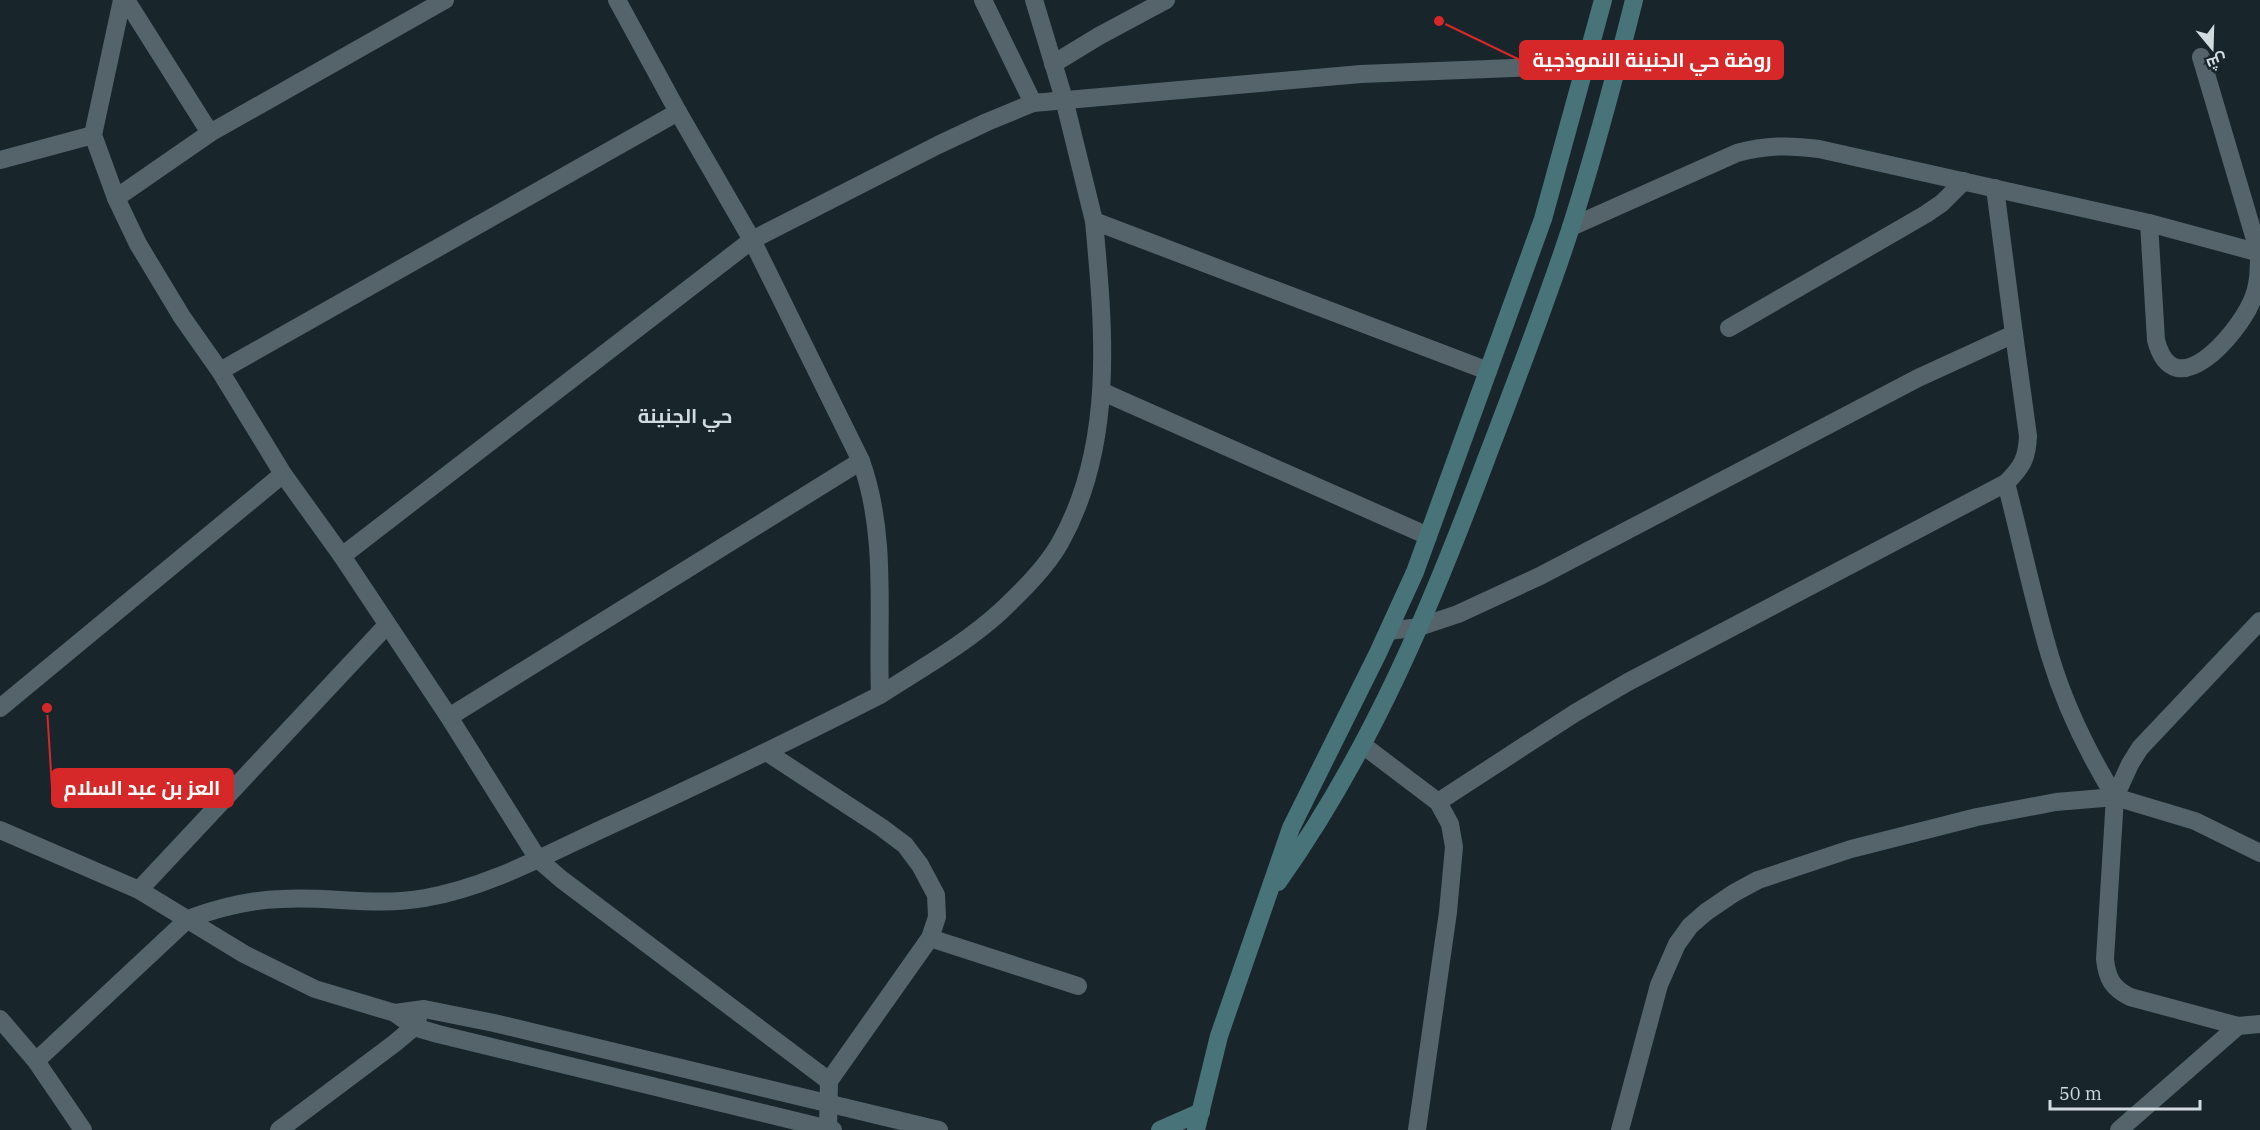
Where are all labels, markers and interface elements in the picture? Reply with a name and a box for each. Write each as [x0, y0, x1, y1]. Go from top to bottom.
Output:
north arrow [2182, 18, 2242, 78]
callout: روضة حي الجنينة النموذجية [1520, 41, 1783, 79]
text: روضة حي الجنينة النموذجية [1532, 46, 1772, 76]
text: ش [2204, 49, 2230, 75]
district label: حي الجنينة [638, 402, 732, 432]
callout: العز بن عبد السلام [52, 769, 233, 807]
text: العز بن عبد السلام [64, 774, 220, 802]
scale bar [2050, 1073, 2200, 1111]
text: 50 m [2059, 1082, 2102, 1105]

